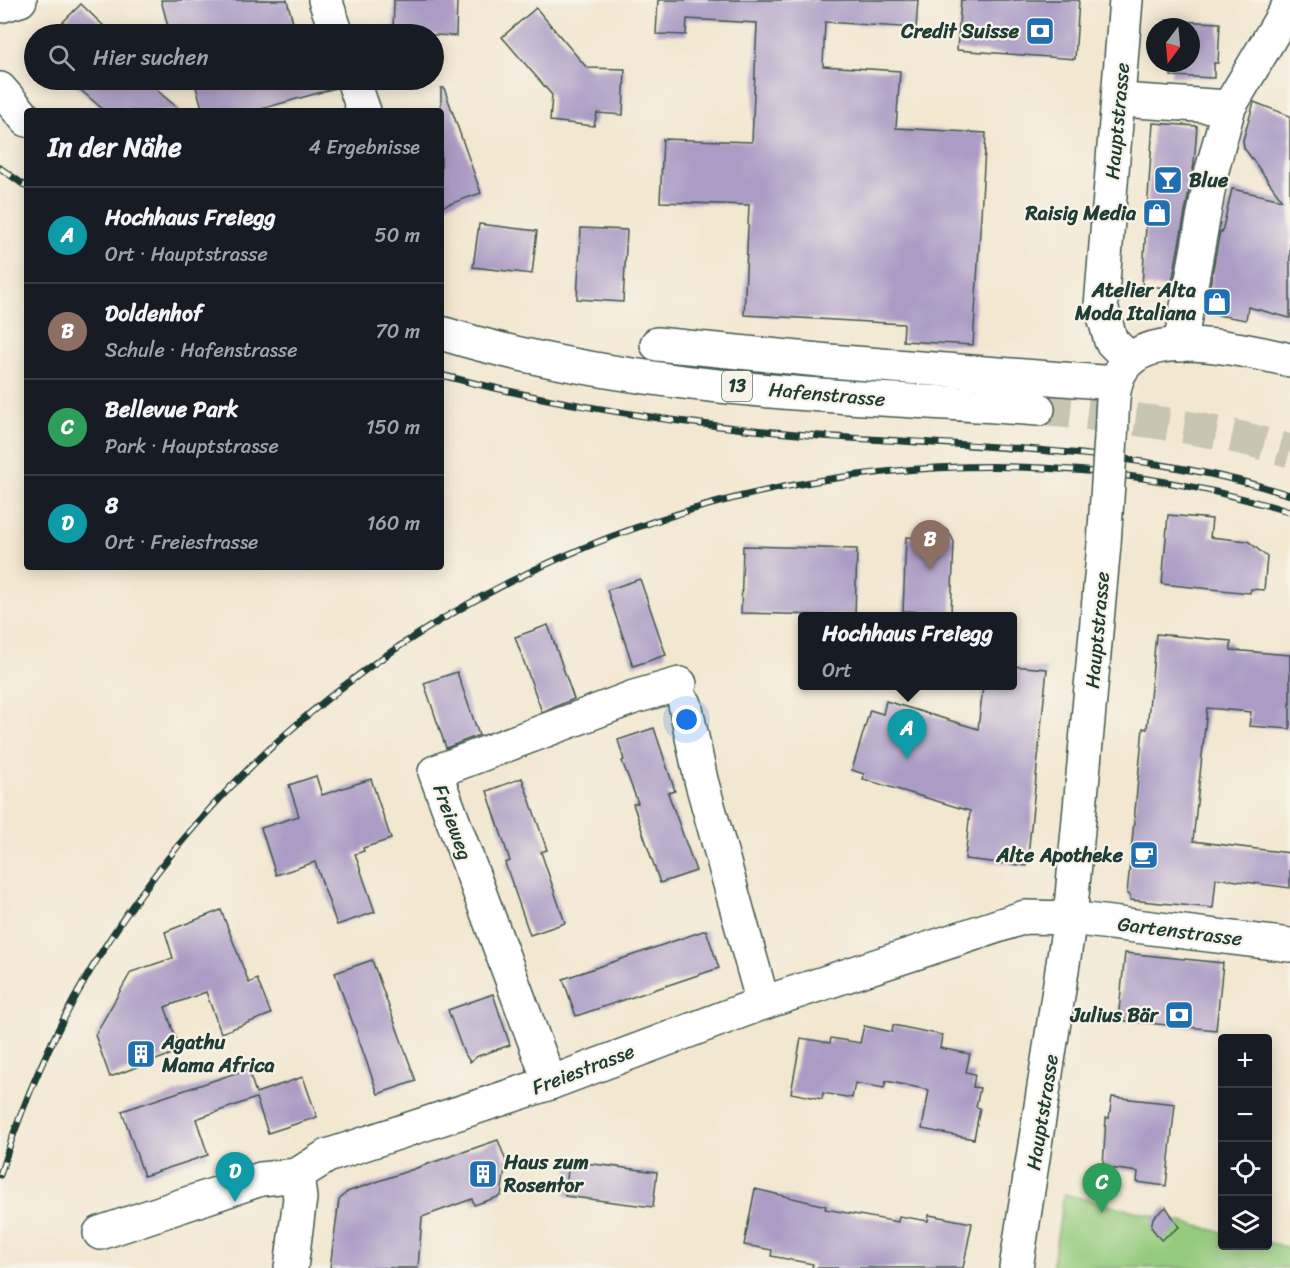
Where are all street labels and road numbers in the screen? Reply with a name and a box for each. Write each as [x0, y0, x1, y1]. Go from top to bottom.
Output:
street label: Hauptstrasse [1095, 61, 1140, 181]
road number: 13 [722, 371, 752, 401]
street label: Hafenstrasse [767, 372, 887, 417]
street label: Hauptstrasse [1075, 570, 1120, 690]
street label: Freieweg [423, 779, 482, 865]
street label: Gartenstrasse [1116, 906, 1244, 957]
street label: Freiestrasse [527, 1034, 640, 1105]
street label: Hauptstrasse [1016, 1052, 1069, 1173]

